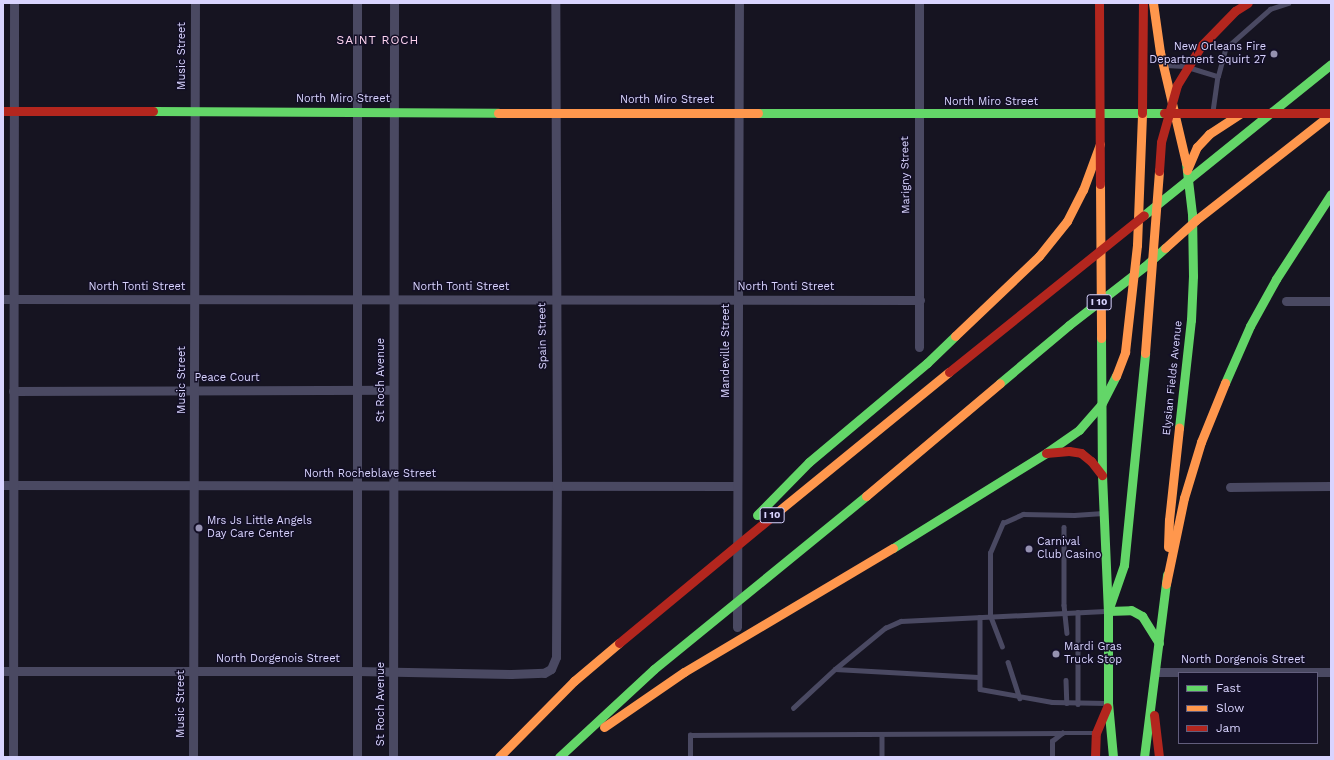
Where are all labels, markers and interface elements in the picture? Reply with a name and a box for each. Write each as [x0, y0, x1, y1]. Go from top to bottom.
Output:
street label: Music Street [175, 22, 189, 90]
district label: SAINT ROCH [336, 34, 420, 48]
place label: New Orleans Fire Department Squirt 27 [1149, 41, 1266, 67]
marker: New Orleans Fire Department Squirt 27 [1269, 49, 1279, 59]
street label: North Miro Street [296, 92, 390, 106]
street label: North Miro Street [620, 93, 714, 107]
street label: North Miro Street [944, 95, 1038, 109]
street label: Marigny Street [899, 136, 913, 214]
street label: North Tonti Street [88, 280, 186, 294]
street label: North Tonti Street [412, 280, 510, 294]
street label: North Tonti Street [737, 280, 835, 294]
road number: I 10 [1086, 294, 1112, 310]
street label: Spain Street [536, 303, 550, 369]
street label: Mandeville Street [719, 304, 733, 398]
street label: Elysian Fields Avenue [1160, 320, 1186, 436]
street label: St Roch Avenue [374, 338, 388, 422]
street label: Music Street [175, 346, 189, 414]
street label: Peace Court [194, 371, 260, 385]
street label: North Rocheblave Street [304, 467, 436, 481]
road number: I 10 [759, 507, 785, 523]
place label: Mrs Js Little Angels Day Care Center [207, 515, 313, 541]
marker: Mrs Js Little Angels Day Care Center [194, 523, 204, 533]
place label: Carnival Club Casino [1037, 536, 1101, 562]
marker: Carnival Club Casino [1024, 544, 1034, 554]
place label: Mardi Gras Truck Stop [1064, 641, 1122, 667]
marker: Mardi Gras Truck Stop [1051, 649, 1061, 659]
street label: North Dorgenois Street [216, 652, 340, 666]
street label: North Dorgenois Street [1181, 653, 1305, 667]
street label: St Roch Avenue [374, 662, 388, 746]
street label: Music Street [174, 670, 188, 738]
legend [1178, 672, 1318, 744]
text: Fast [1216, 681, 1241, 695]
text: Slow [1216, 701, 1244, 715]
text: Jam [1216, 721, 1241, 735]

